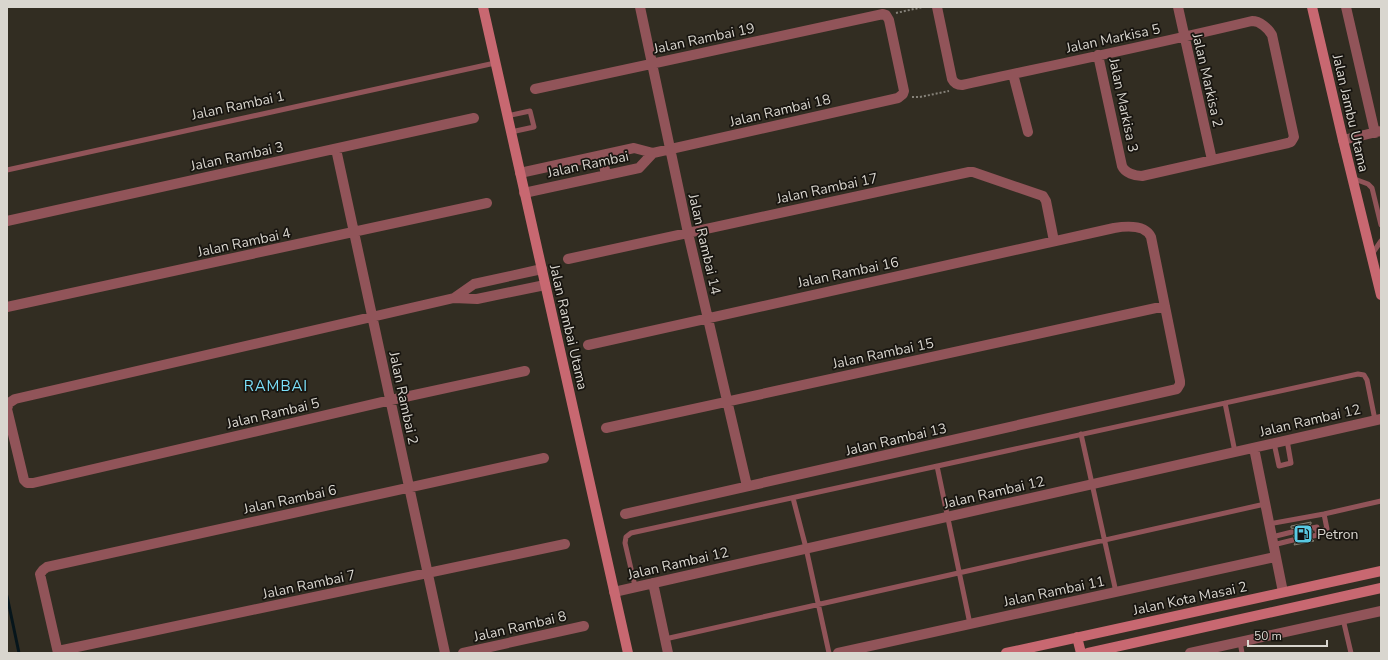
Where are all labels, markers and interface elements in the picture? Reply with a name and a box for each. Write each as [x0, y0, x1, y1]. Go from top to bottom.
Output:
street label: Jalan Rambai 19 [651, 18, 756, 59]
street label: Jalan Markisa 5 [1063, 19, 1162, 58]
street label: Jalan Markisa 2 [1187, 30, 1228, 129]
street label: Jalan Jambu Utama [1327, 51, 1373, 174]
street label: Jalan Markisa 3 [1104, 55, 1143, 154]
street label: Jalan Rambai 1 [189, 86, 286, 125]
street label: Jalan Rambai 18 [727, 90, 832, 132]
street label: Jalan Rambai 3 [188, 137, 285, 176]
street label: Jalan Rambai [545, 147, 631, 183]
street label: Jalan Rambai 17 [774, 168, 879, 209]
street label: Jalan Rambai 14 [683, 191, 725, 296]
street label: Jalan Rambai 4 [195, 223, 292, 262]
street label: Jalan Rambai 16 [795, 252, 900, 293]
street label: Jalan Rambai Utama [545, 262, 592, 392]
street label: Jalan Rambai 15 [830, 333, 935, 374]
street label: Jalan Rambai 2 [384, 349, 423, 446]
district label: RAMBAI [244, 376, 308, 396]
street label: Jalan Rambai 5 [224, 394, 321, 434]
street label: Jalan Rambai 12 [1257, 400, 1362, 442]
street label: Jalan Rambai 13 [843, 419, 948, 461]
street label: Jalan Rambai 12 [941, 472, 1046, 514]
street label: Jalan Rambai 6 [241, 480, 338, 519]
fuel station icon: Petron [1292, 523, 1314, 545]
place label: Petron [1317, 525, 1359, 544]
street label: Jalan Rambai 12 [625, 543, 730, 585]
street label: Jalan Rambai 7 [260, 565, 357, 604]
street label: Jalan Rambai 11 [1001, 571, 1106, 612]
street label: Jalan Kota Masai 2 [1130, 577, 1249, 620]
street label: Jalan Rambai 8 [471, 607, 568, 647]
scale bar [1248, 622, 1327, 648]
text: 50 m [1254, 628, 1282, 644]

